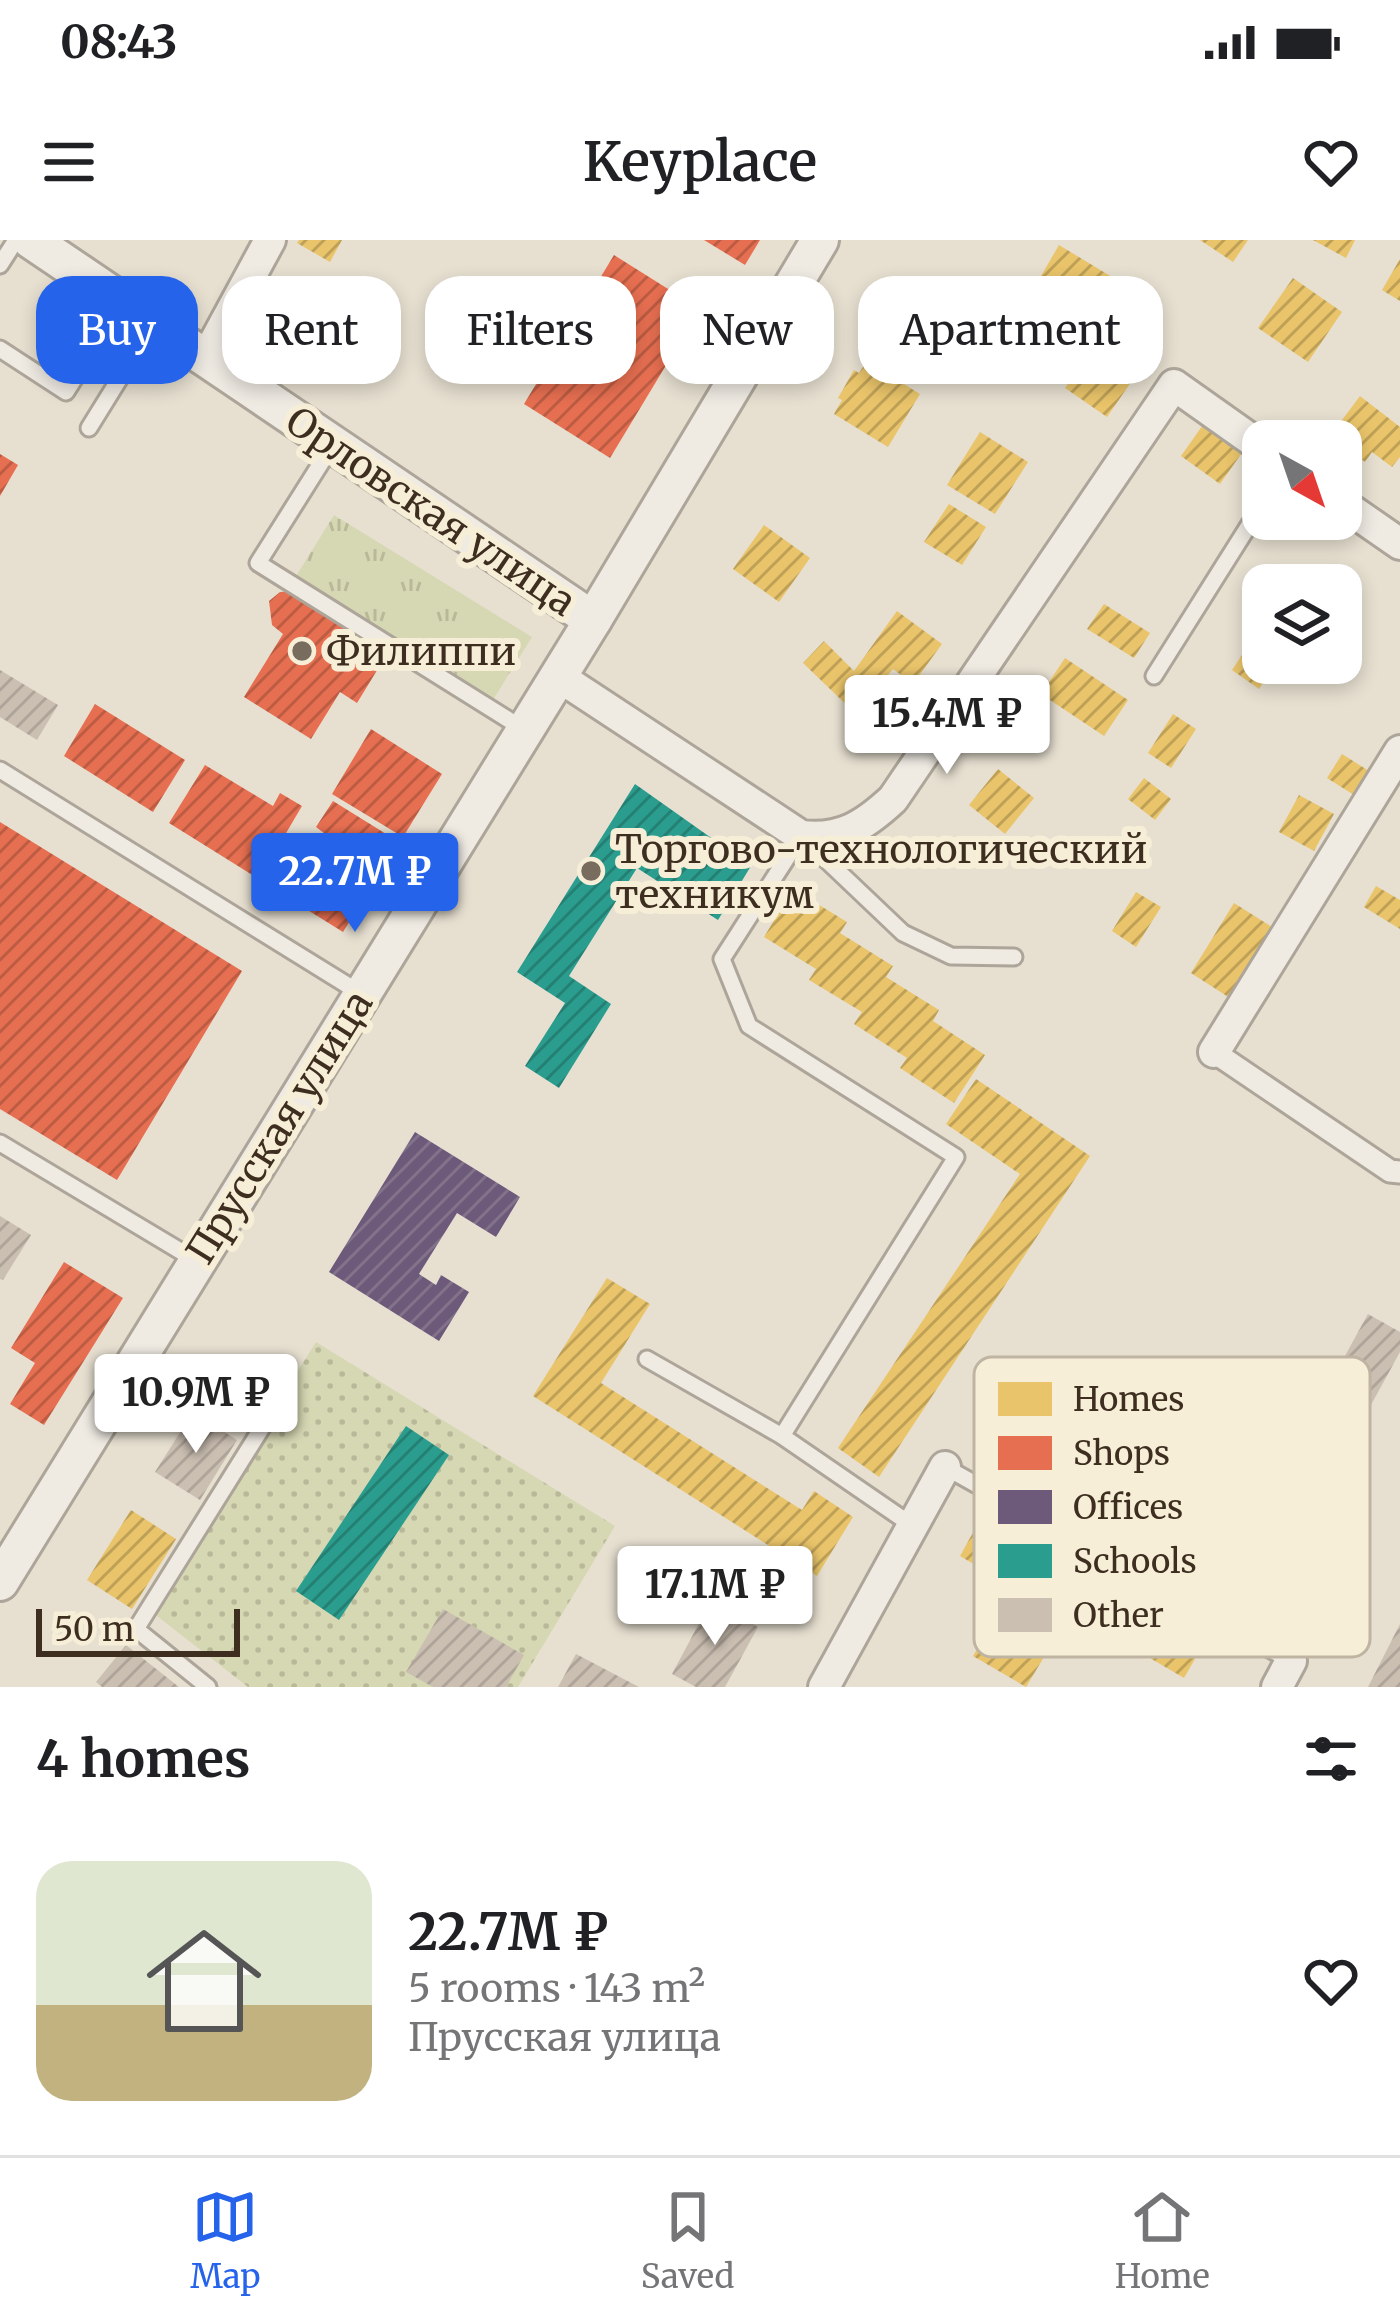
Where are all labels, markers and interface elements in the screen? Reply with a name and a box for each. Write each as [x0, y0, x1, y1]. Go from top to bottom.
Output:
text: 08:43 [60, 14, 178, 70]
text: Keyplace [583, 128, 817, 196]
icon: menu [36, 129, 102, 195]
icon: heart [1298, 129, 1364, 195]
chip: Buy [36, 276, 198, 384]
chip: Rent [222, 276, 401, 384]
chip: Filters [425, 276, 636, 384]
chip: New [660, 276, 834, 384]
chip: Apartment [858, 276, 1163, 384]
street label: Орловская улица [277, 396, 585, 627]
north arrow [1242, 420, 1362, 540]
map controls [1242, 420, 1362, 684]
button: layers [1242, 564, 1362, 684]
place label: Филиппи [326, 627, 516, 676]
marker: Филиппи [289, 638, 315, 664]
pin: 15.4M ₽ [836, 675, 1058, 777]
text: 15.4M ₽ [872, 689, 1022, 738]
place label: Торгово-технологический техникум [615, 825, 1147, 919]
pin: 22.7M ₽ [244, 833, 466, 935]
text: 22.7M ₽ [278, 847, 432, 896]
marker: Торгово-технологический техникум [578, 858, 604, 884]
street label: Прусская улица [176, 982, 383, 1273]
pin: 10.9M ₽ [85, 1354, 307, 1456]
legend [974, 1357, 1370, 1657]
text: 10.9M ₽ [122, 1368, 270, 1417]
text: Homes [1073, 1379, 1185, 1420]
text: Shops [1073, 1433, 1170, 1474]
text: Offices [1073, 1487, 1183, 1528]
text: Schools [1073, 1541, 1197, 1582]
pin: 17.1M ₽ [604, 1546, 826, 1648]
text: 17.1M ₽ [644, 1560, 786, 1609]
text: Other [1073, 1595, 1164, 1636]
scale bar [36, 1603, 240, 1656]
text: 50 m [54, 1609, 135, 1650]
icon: filters [1298, 1726, 1364, 1792]
text: 4 homes [36, 1727, 250, 1791]
text: 22.7M ₽ [408, 1900, 609, 1964]
icon: home [132, 1909, 276, 2053]
icon: heart [1298, 1948, 1364, 2014]
text: 5 rooms · 143 m² [408, 1964, 705, 2013]
text: Прусская улица [408, 2013, 721, 2062]
tab: Map [190, 2184, 261, 2297]
tab: Saved [641, 2184, 734, 2297]
tab: Home [1115, 2184, 1210, 2297]

